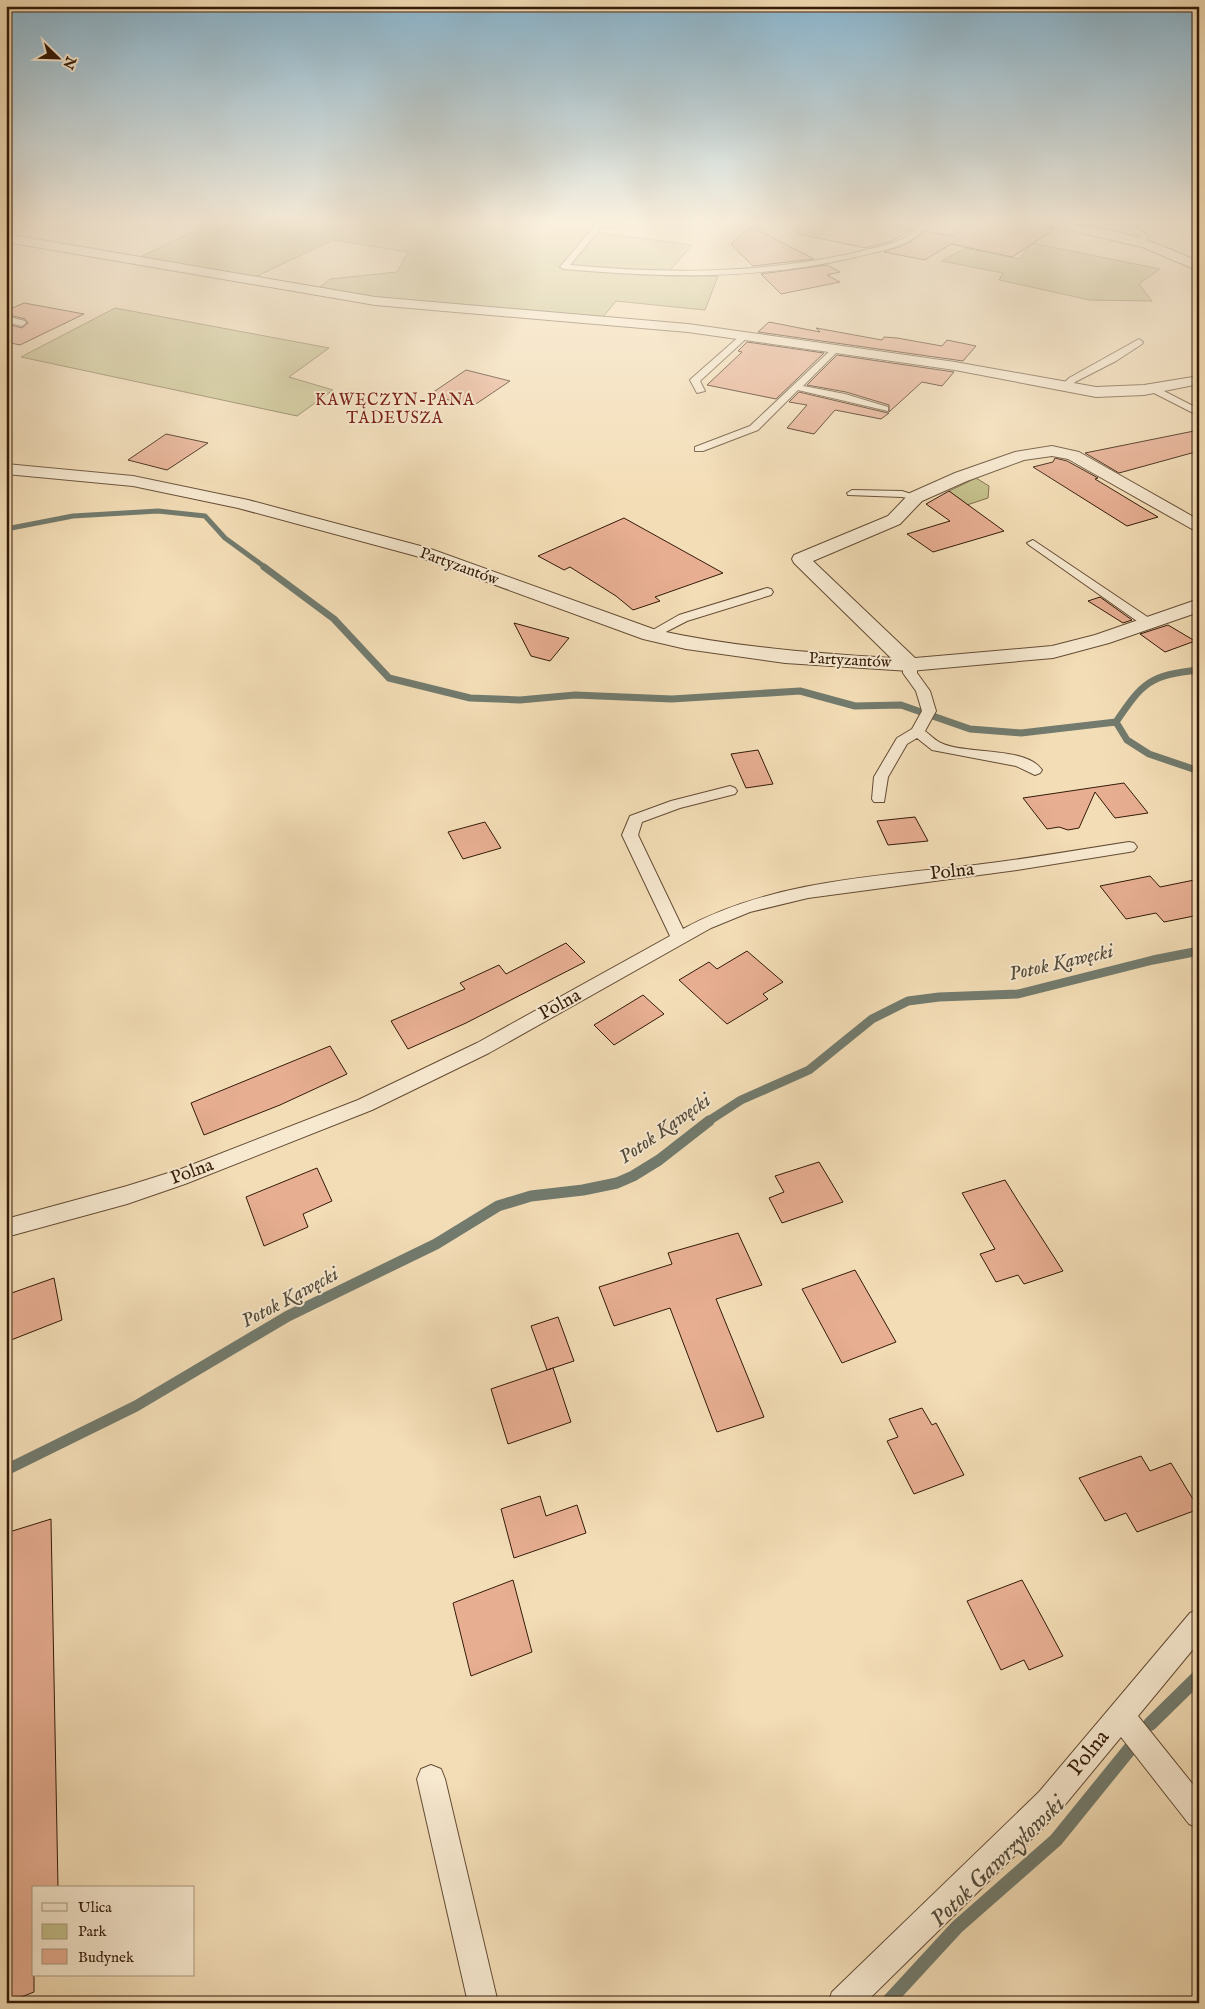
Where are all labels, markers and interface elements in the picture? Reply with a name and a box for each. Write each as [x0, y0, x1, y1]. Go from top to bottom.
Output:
north arrow [32, 32, 82, 82]
text: N [58, 53, 80, 72]
district label: KAWĘCZYN-PANA TADEUSZA [315, 391, 475, 429]
street label: Partyzantów [417, 543, 502, 591]
street label: Partyzantów [808, 649, 892, 673]
street label: Polna [929, 858, 976, 886]
water label: Potok Kawęcki [1006, 939, 1117, 987]
street label: Polna [535, 983, 586, 1026]
water label: Potok Kawęcki [614, 1088, 717, 1170]
street label: Polna [167, 1153, 218, 1191]
water label: Potok Kawęcki [237, 1261, 344, 1334]
street label: Polna [1062, 1724, 1116, 1782]
water label: Potok Gawrzyłowski [924, 1788, 1074, 1934]
legend [32, 1886, 195, 1976]
text: Ulica [78, 1898, 112, 1917]
text: Park [78, 1922, 108, 1941]
text: Budynek [78, 1948, 135, 1967]

